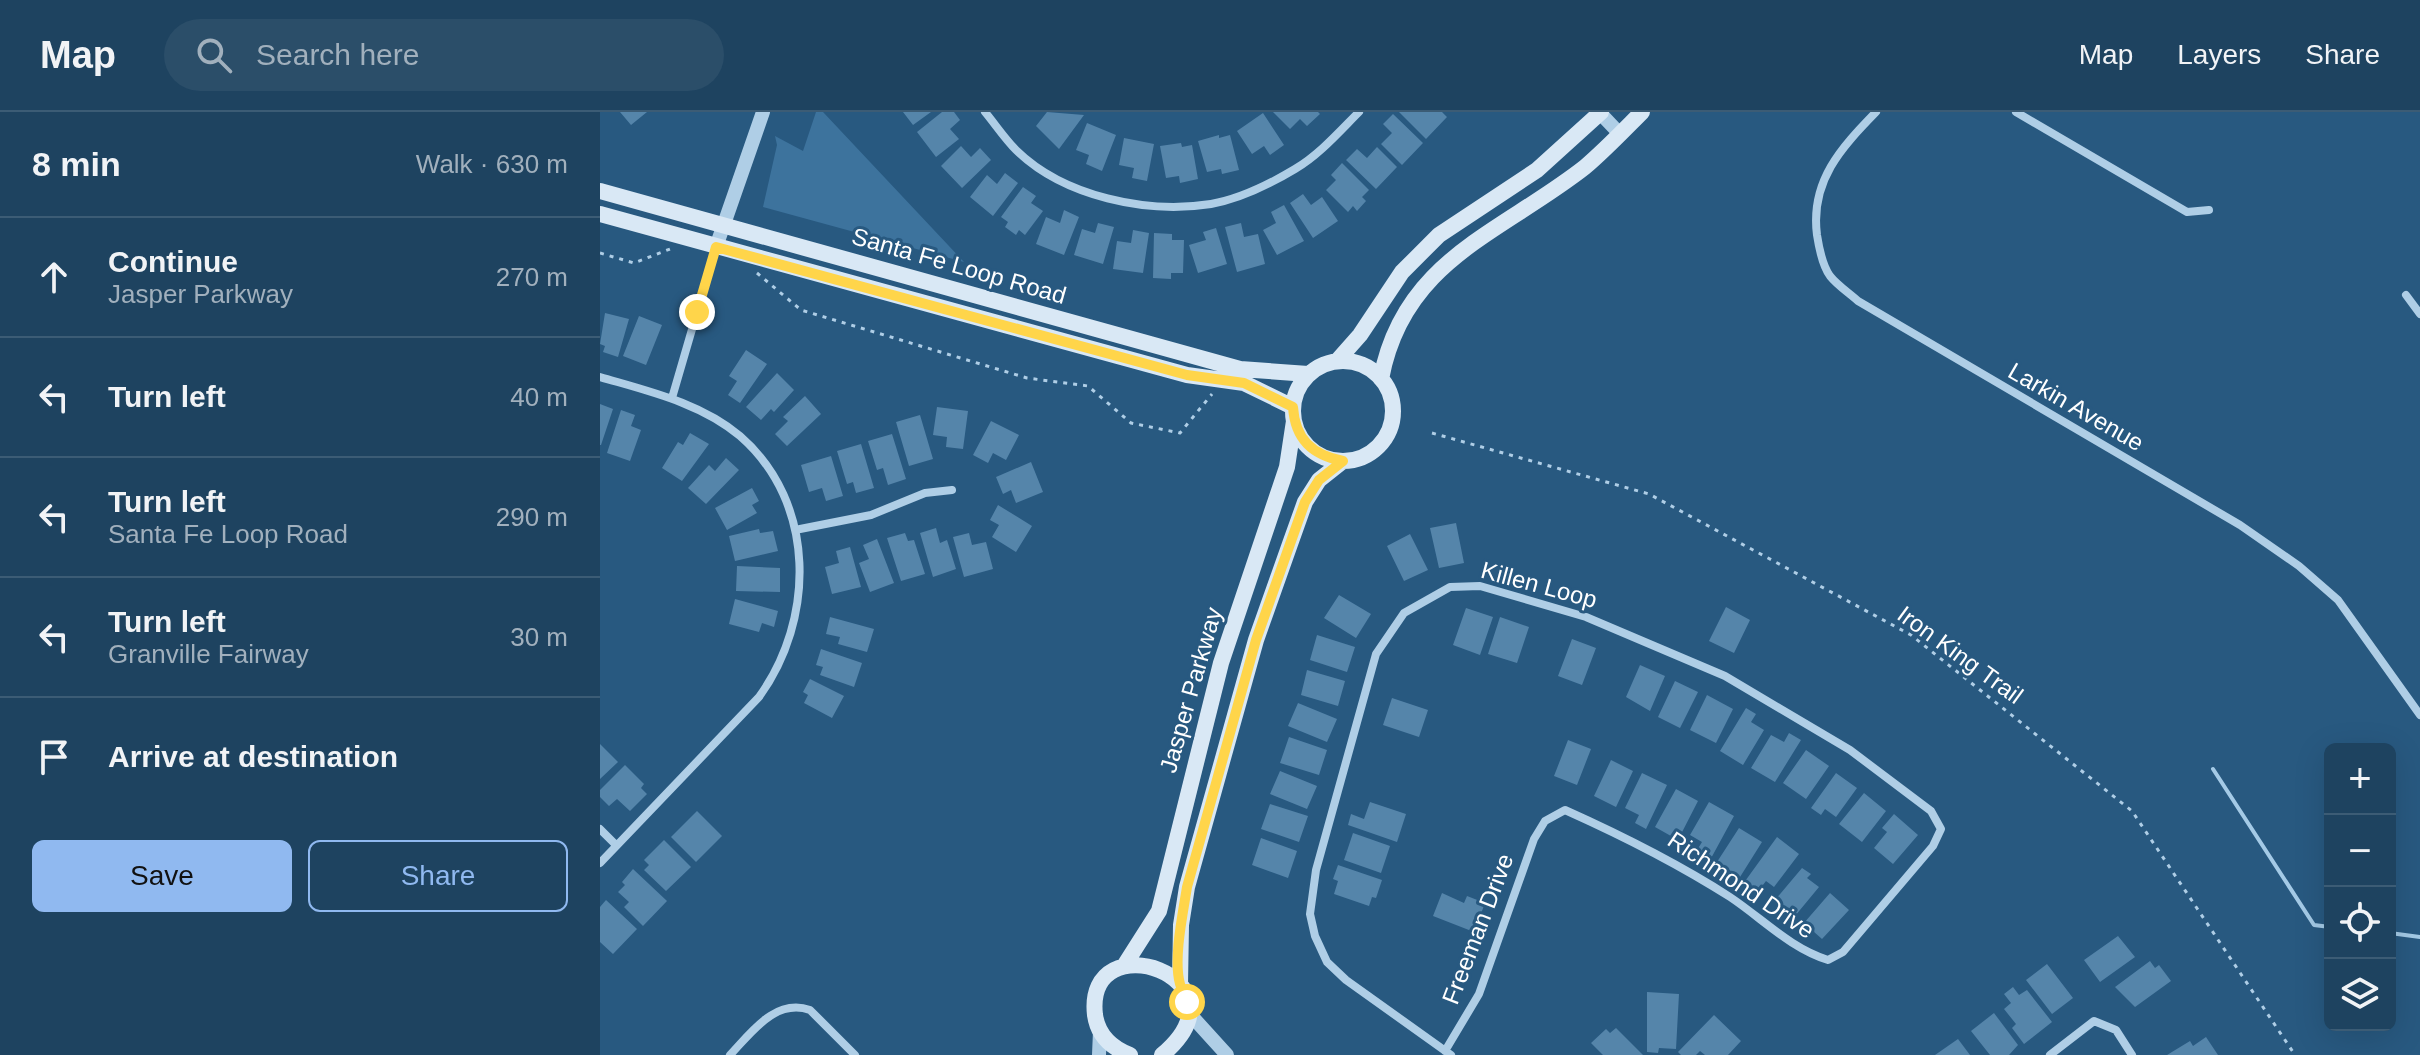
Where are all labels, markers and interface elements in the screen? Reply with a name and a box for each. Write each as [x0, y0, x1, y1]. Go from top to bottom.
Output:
search box [164, 19, 724, 91]
icon: search [192, 33, 236, 77]
text: Map [40, 34, 116, 76]
text: Search here [256, 38, 419, 71]
text: Map [2079, 39, 2133, 70]
text: Layers [2177, 39, 2261, 70]
text: Share [2305, 39, 2380, 70]
text: 8 min [32, 145, 121, 183]
text: Walk · 630 m [416, 149, 568, 179]
street label: Santa Fe Loop Road [849, 222, 1069, 309]
text: Continue [108, 245, 238, 278]
icon: ahead [32, 255, 76, 299]
text: 270 m [496, 262, 568, 292]
text: Jasper Parkway [108, 279, 293, 309]
route end [679, 294, 715, 330]
street label: Larkin Avenue [2004, 357, 2149, 456]
icon: left [32, 375, 76, 419]
text: Turn left [108, 380, 226, 413]
text: 40 m [510, 382, 568, 412]
text: Turn left [108, 485, 226, 518]
icon: left [32, 495, 76, 539]
text: 290 m [496, 502, 568, 532]
text: Santa Fe Loop Road [108, 519, 348, 549]
street label: Killen Loop [1478, 556, 1600, 613]
street label: Iron King Trail [1892, 600, 2028, 709]
street label: Jasper Parkway [1154, 604, 1227, 776]
text: Turn left [108, 605, 226, 638]
icon: left [32, 615, 76, 659]
text: 30 m [510, 622, 568, 652]
text: Granville Fairway [108, 639, 309, 669]
icon: arrive [32, 735, 76, 779]
text: Arrive at destination [108, 740, 398, 773]
map controls [2324, 743, 2396, 1031]
button: + [2324, 743, 2396, 815]
button: − [2324, 815, 2396, 887]
street label: Richmond Drive [1663, 826, 1820, 944]
button: Save [32, 840, 292, 912]
button: Share [308, 840, 568, 912]
street label: Freeman Drive [1436, 850, 1519, 1008]
button: locate [2324, 887, 2396, 959]
button: layers [2324, 959, 2396, 1031]
route start [1169, 984, 1205, 1020]

